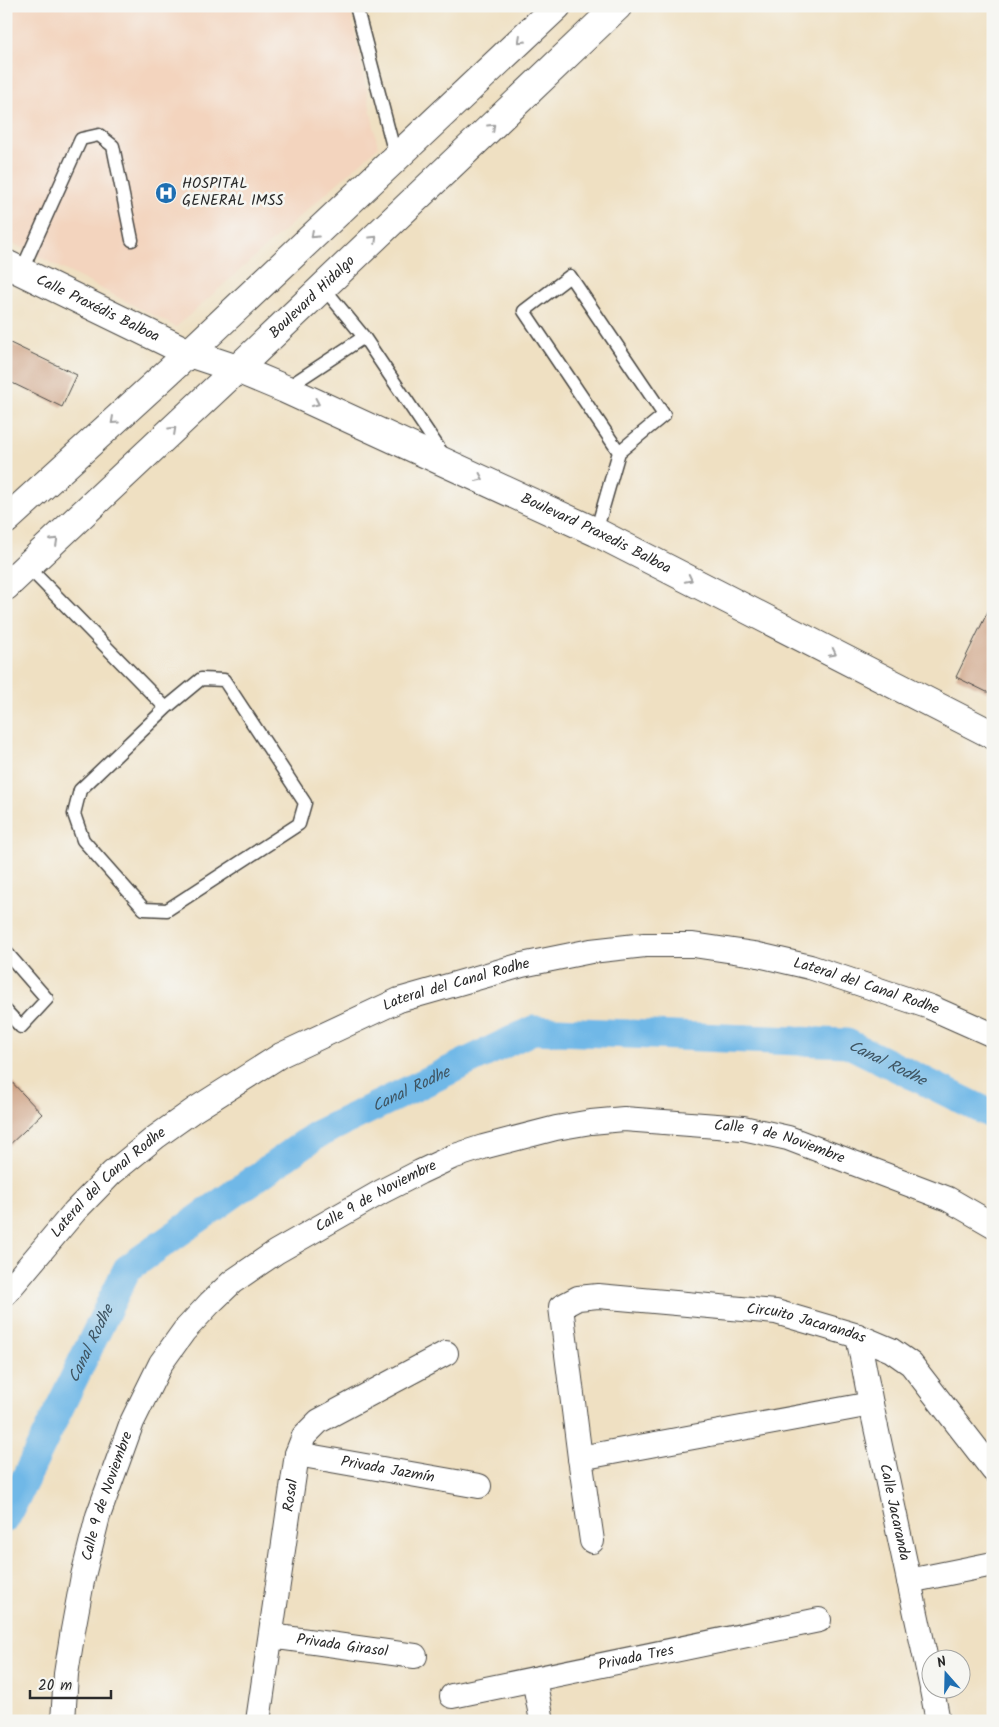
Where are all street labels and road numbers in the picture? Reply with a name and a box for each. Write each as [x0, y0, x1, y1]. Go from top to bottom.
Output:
street label: Boulevard Hidalgo [264, 250, 361, 344]
street label: Calle Praxédis Balboa [32, 268, 164, 349]
street label: Boulevard Praxedis Balboa [517, 487, 675, 580]
street label: Lateral del Canal Rodhe [379, 952, 532, 1018]
street label: Lateral del Canal Rodhe [791, 952, 943, 1022]
street label: Calle 9 de Noviembre [713, 1114, 848, 1171]
street label: Lateral del Canal Rodhe [45, 1121, 171, 1243]
street label: Calle 9 de Noviembre [311, 1154, 441, 1239]
street label: Circuito Jacarandas [746, 1297, 870, 1350]
street label: Calle 9 de Noviembre [75, 1428, 140, 1563]
street label: Privada Jazmín [339, 1450, 436, 1490]
street label: Calle Jacaranda [872, 1462, 916, 1563]
street label: Rosal [277, 1477, 305, 1513]
street label: Privada Girasol [295, 1628, 390, 1664]
street label: Privada Tres [596, 1638, 677, 1677]

